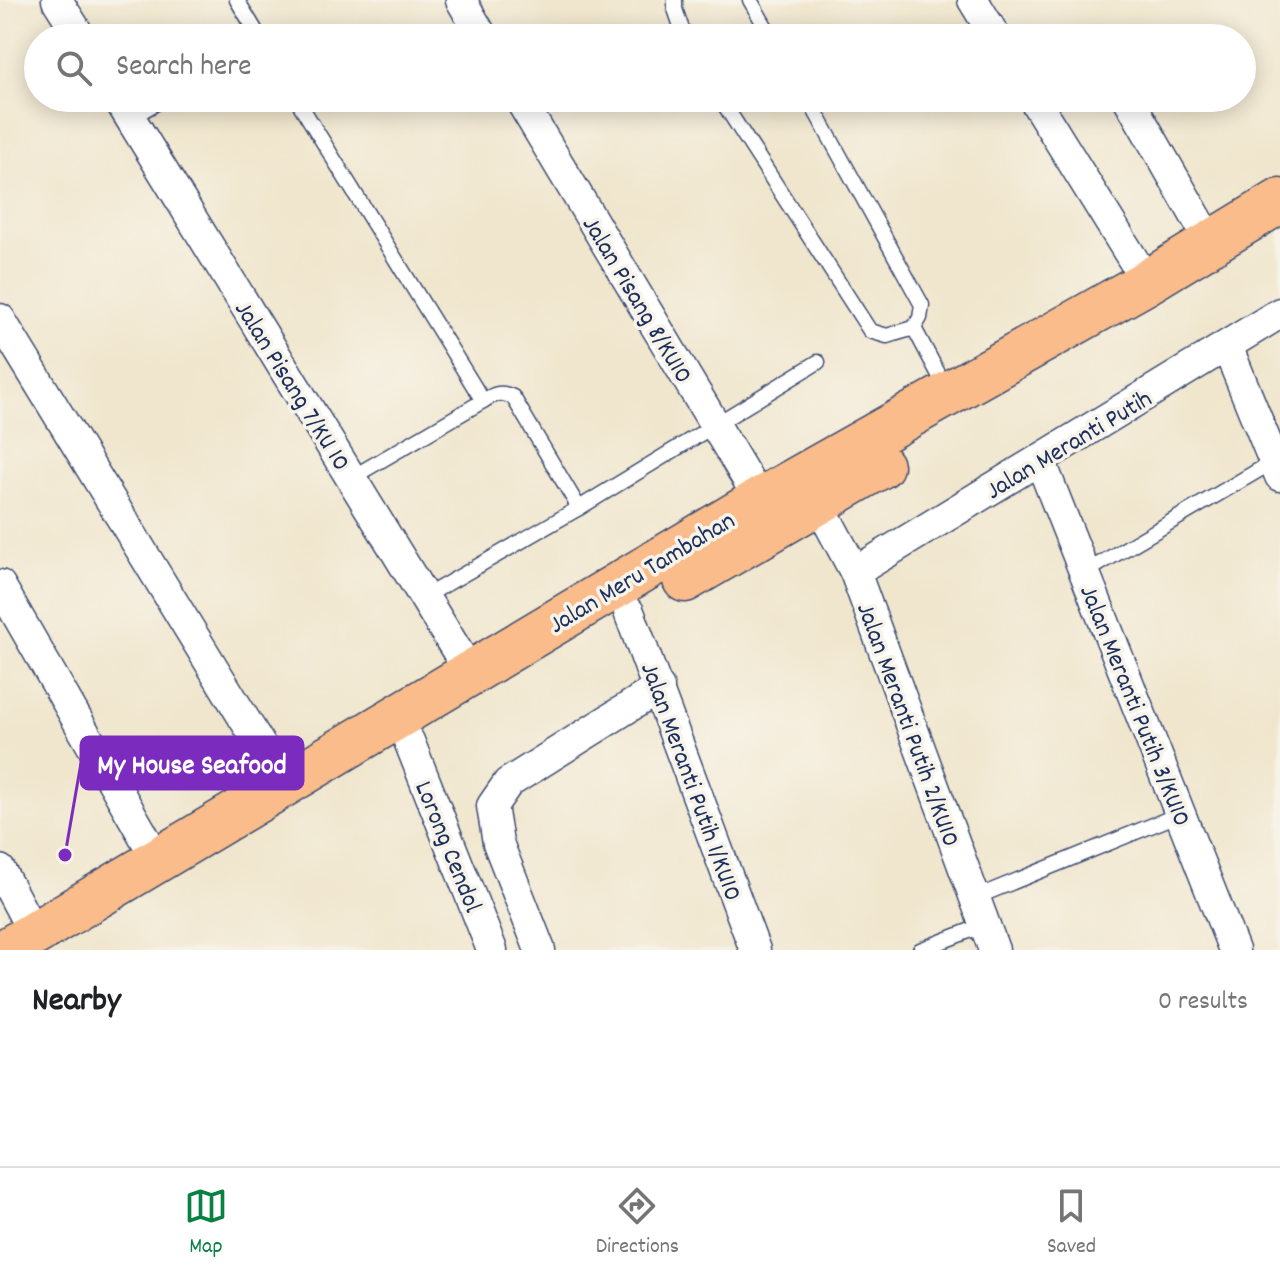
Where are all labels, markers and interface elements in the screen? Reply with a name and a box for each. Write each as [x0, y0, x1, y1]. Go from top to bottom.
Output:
search box [24, 24, 1256, 112]
icon: search [52, 46, 96, 90]
text: Search here [116, 47, 252, 90]
street label: Jalan Pisang 8/KU10 [571, 210, 701, 391]
street label: Jalan Pisang 7/KU 10 [224, 294, 358, 479]
street label: Jalan Meranti Putih [980, 382, 1160, 510]
street label: Jalan Meru Tambahan [543, 504, 743, 644]
street label: Jalan Meranti Putih 3/KU10 [1068, 580, 1199, 833]
street label: Jalan Meranti Putih 2/KU10 [845, 598, 968, 852]
street label: Jalan Meranti Putih 1/KU10 [629, 658, 750, 907]
callout: My House Seafood [81, 737, 303, 789]
text: My House Seafood [97, 748, 287, 788]
street label: Lorong Cendol [404, 776, 490, 919]
text: Nearby [32, 978, 121, 1027]
text: 0 results [1158, 984, 1248, 1021]
tab: Map [184, 1184, 228, 1263]
tab: Directions [596, 1184, 679, 1263]
tab: Saved [1047, 1184, 1096, 1263]

